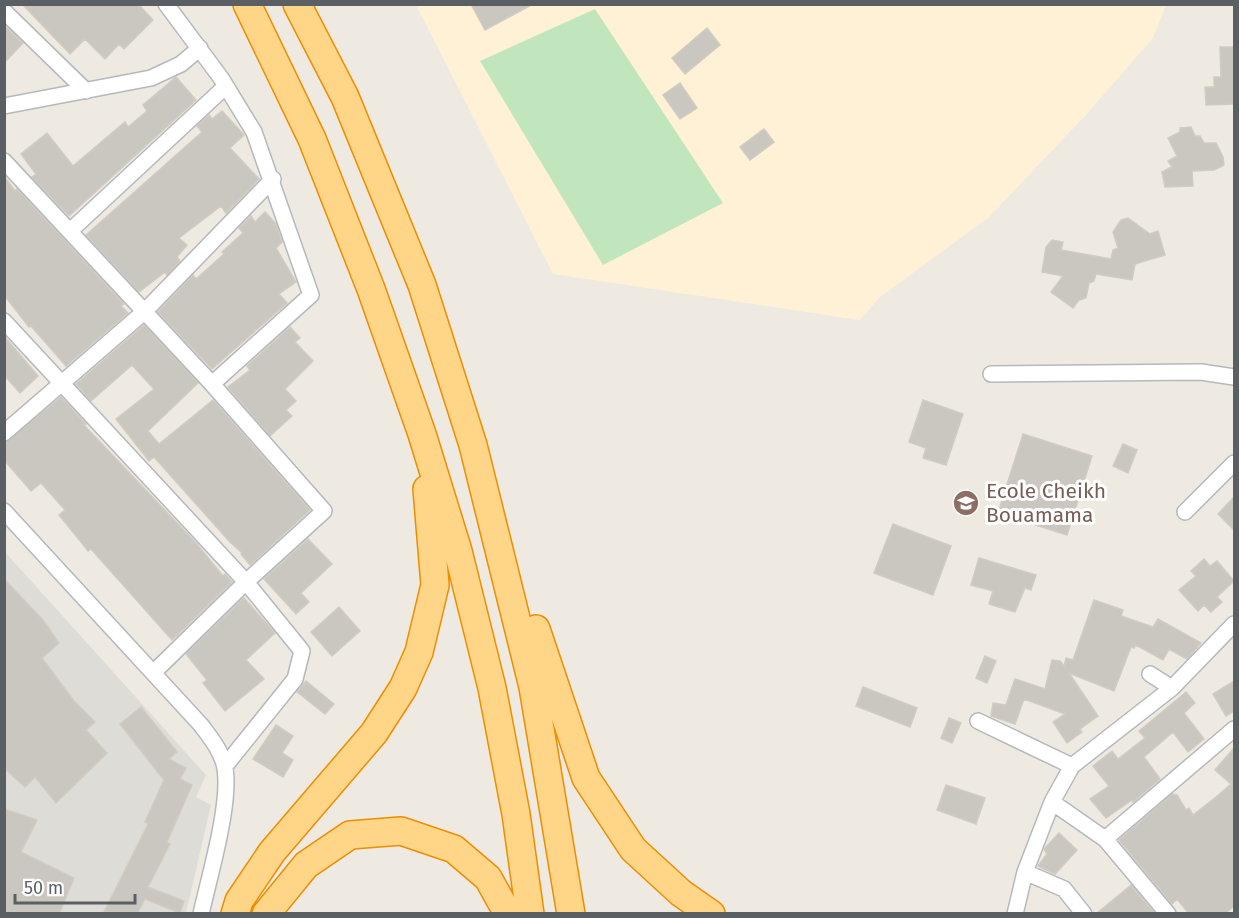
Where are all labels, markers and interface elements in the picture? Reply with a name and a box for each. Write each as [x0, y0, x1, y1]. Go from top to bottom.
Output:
place label: Ecole Cheikh Bouamama [986, 478, 1106, 528]
school or university icon: Ecole Cheikh Bouamama [951, 488, 981, 518]
scale bar [15, 867, 135, 905]
text: 50 m [24, 877, 63, 899]

